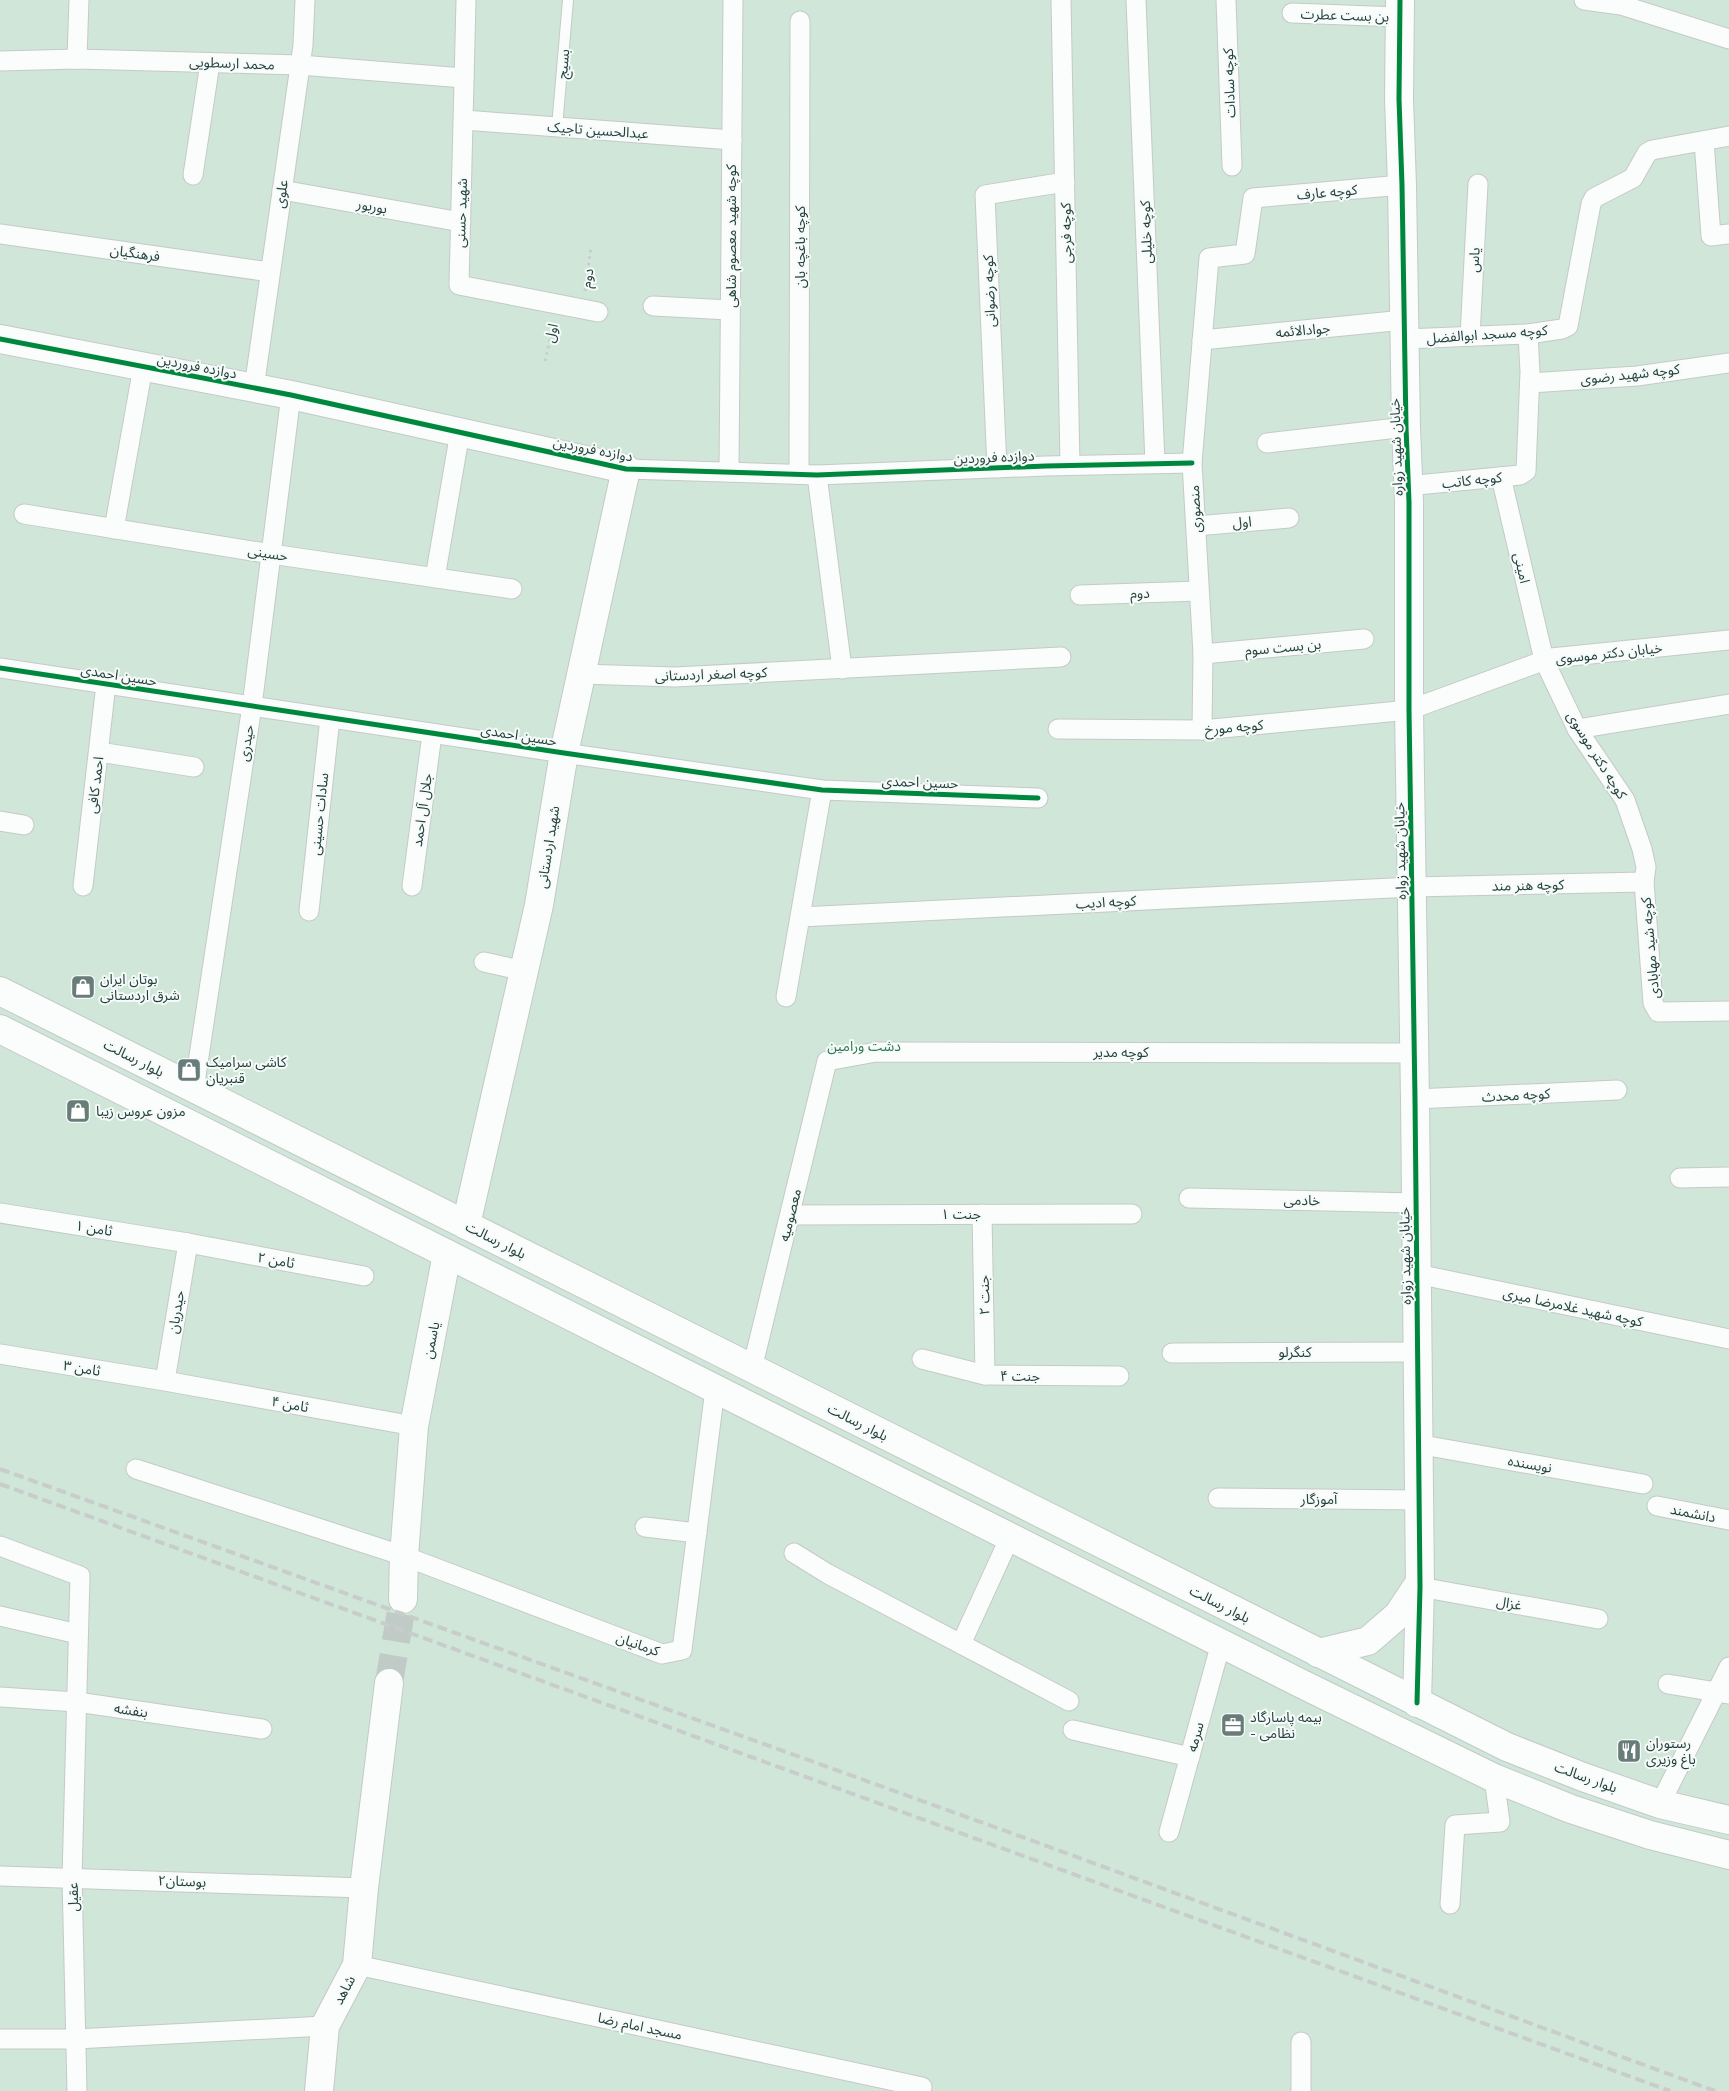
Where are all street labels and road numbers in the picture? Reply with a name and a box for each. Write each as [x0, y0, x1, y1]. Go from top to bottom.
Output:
street label: بن بست عطرت [1300, 4, 1390, 27]
street label: کوچه سادات [1219, 47, 1240, 118]
street label: بسیج [553, 48, 575, 80]
street label: محمد ارسطویی [189, 53, 275, 74]
street label: عبدالحسین تاجیک [547, 117, 649, 144]
street label: کوچه شهید معصوم شاهی [722, 164, 742, 308]
street label: شهید حسنی [451, 178, 472, 248]
street label: علوی [270, 179, 293, 210]
street label: کوچه عارف [1296, 180, 1358, 205]
street label: بوربور [354, 194, 389, 219]
street label: کوچه خلیلی [1136, 200, 1157, 264]
street label: کوچه فرجی [1056, 202, 1077, 264]
street label: کوچه باغچه بان [791, 205, 810, 288]
street label: فرهنگیان [109, 241, 161, 266]
street label: یاس [1464, 247, 1485, 273]
street label: کوچه رضوانی [979, 254, 1000, 327]
street label: دوم [577, 267, 599, 289]
street label: جوادالائمه [1275, 319, 1331, 342]
street label: کوچه مسجد ابوالفضل [1426, 321, 1548, 348]
street label: اول [540, 322, 563, 345]
street label: دوازده فروردین [155, 349, 239, 384]
street label: کوچه شهید رضوی [1579, 360, 1681, 389]
street label: خیابان شهید زواره [1385, 398, 1408, 496]
street label: دوازده فروردین [551, 432, 635, 467]
street label: دوازده فروردین [953, 447, 1035, 468]
street label: کوچه کاتب [1441, 468, 1503, 493]
street label: منصوری [1185, 485, 1206, 533]
street label: اول [1232, 512, 1252, 533]
street label: حسینی [246, 541, 289, 566]
street label: امینی [1509, 551, 1534, 585]
street label: دوم [1130, 584, 1151, 604]
street label: بن بست سوم [1244, 635, 1322, 661]
street label: خیابان دکتر موسوی [1555, 638, 1664, 669]
street label: حسین احمدی [79, 660, 158, 691]
street label: کوچه اصغر اردستانی [654, 663, 768, 686]
street label: کوچه دکتر موسوی [1562, 708, 1631, 803]
street label: کوچه مورخ [1204, 715, 1265, 741]
street label: حسین احمدی [479, 720, 558, 751]
street label: حیدری [234, 723, 259, 763]
street label: احمد کافی [83, 756, 108, 815]
street label: سادات حسینی [306, 772, 333, 856]
street label: جلال آل احمد [408, 772, 437, 848]
street label: حسین احمدی [881, 772, 959, 793]
street label: خیابان شهید زواره [1390, 802, 1411, 900]
street label: شهید اردستانی [533, 804, 564, 890]
street label: کوچه هنر مند [1492, 875, 1565, 896]
street label: کوچه ادیب [1075, 891, 1137, 914]
street label: کوچه شید مهابادی [1637, 896, 1664, 1000]
street label: بلوار رسالت [100, 1035, 167, 1082]
street label: کوچه مدیر [1092, 1043, 1149, 1062]
street label: کوچه محدث [1481, 1084, 1551, 1107]
street label: معصومیه [775, 1187, 806, 1244]
street label: خادمی [1284, 1191, 1320, 1210]
street label: جنت ۱ [941, 1205, 981, 1224]
street label: خیابان شهید زواره [1395, 1207, 1416, 1305]
street label: ثامن ۱ [74, 1216, 114, 1241]
street label: بلوار رسالت [462, 1217, 529, 1264]
street label: ثامن ۲ [256, 1248, 296, 1273]
street label: جنت ۲ [975, 1275, 994, 1315]
street label: کوچه شهید غلامرضا میری [1501, 1283, 1645, 1332]
street label: حیدریان [164, 1289, 189, 1335]
street label: یاسمن [419, 1320, 444, 1360]
street label: کنگرلو [1278, 1343, 1312, 1362]
street label: ثامن ۳ [62, 1356, 102, 1381]
street label: جنت ۴ [1000, 1367, 1040, 1386]
street label: ثامن ۴ [270, 1392, 310, 1417]
street label: بلوار رسالت [824, 1399, 891, 1446]
street label: نویسنده [1506, 1451, 1554, 1478]
street label: آموزگار [1300, 1490, 1338, 1509]
street label: دانشمند [1668, 1500, 1718, 1527]
street label: بلوار رسالت [1186, 1581, 1253, 1628]
street label: غزال [1495, 1592, 1523, 1615]
street label: کرمانیان [614, 1628, 662, 1661]
street label: بنفشه [113, 1699, 149, 1722]
street label: سرمه [1182, 1720, 1209, 1754]
street label: بلوار رسالت [1552, 1757, 1620, 1798]
street label: بوستان۲ [158, 1871, 207, 1892]
street label: عقیل [64, 1882, 83, 1912]
street label: شاهد [329, 1972, 360, 2008]
street label: مسجد امام رضا [596, 2008, 684, 2046]

